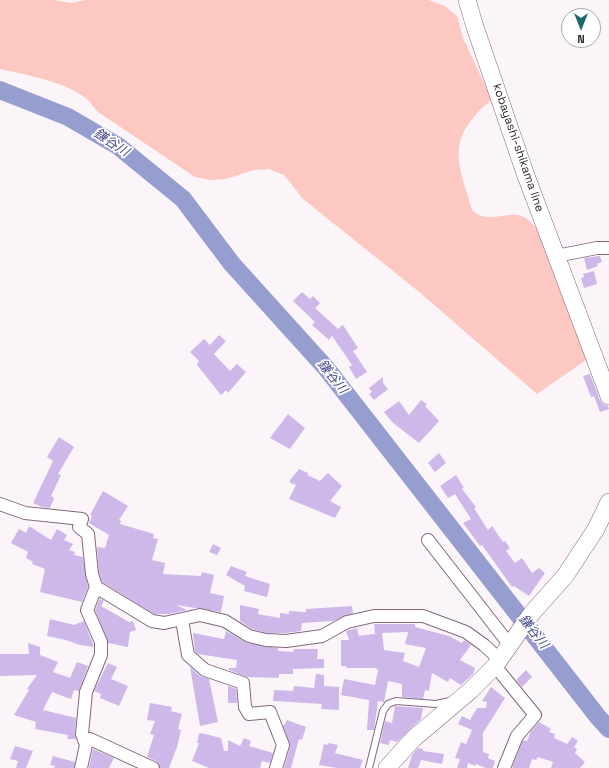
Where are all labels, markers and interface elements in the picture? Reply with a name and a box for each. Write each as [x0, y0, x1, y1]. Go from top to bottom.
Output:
north arrow [561, 8, 601, 48]
text: N [577, 32, 585, 46]
street label: kobayashi-shikama line [489, 82, 547, 214]
water label: 鎌谷川 [90, 126, 132, 160]
water label: 鎌谷川 [314, 357, 350, 397]
water label: 鎌谷川 [515, 612, 551, 652]

